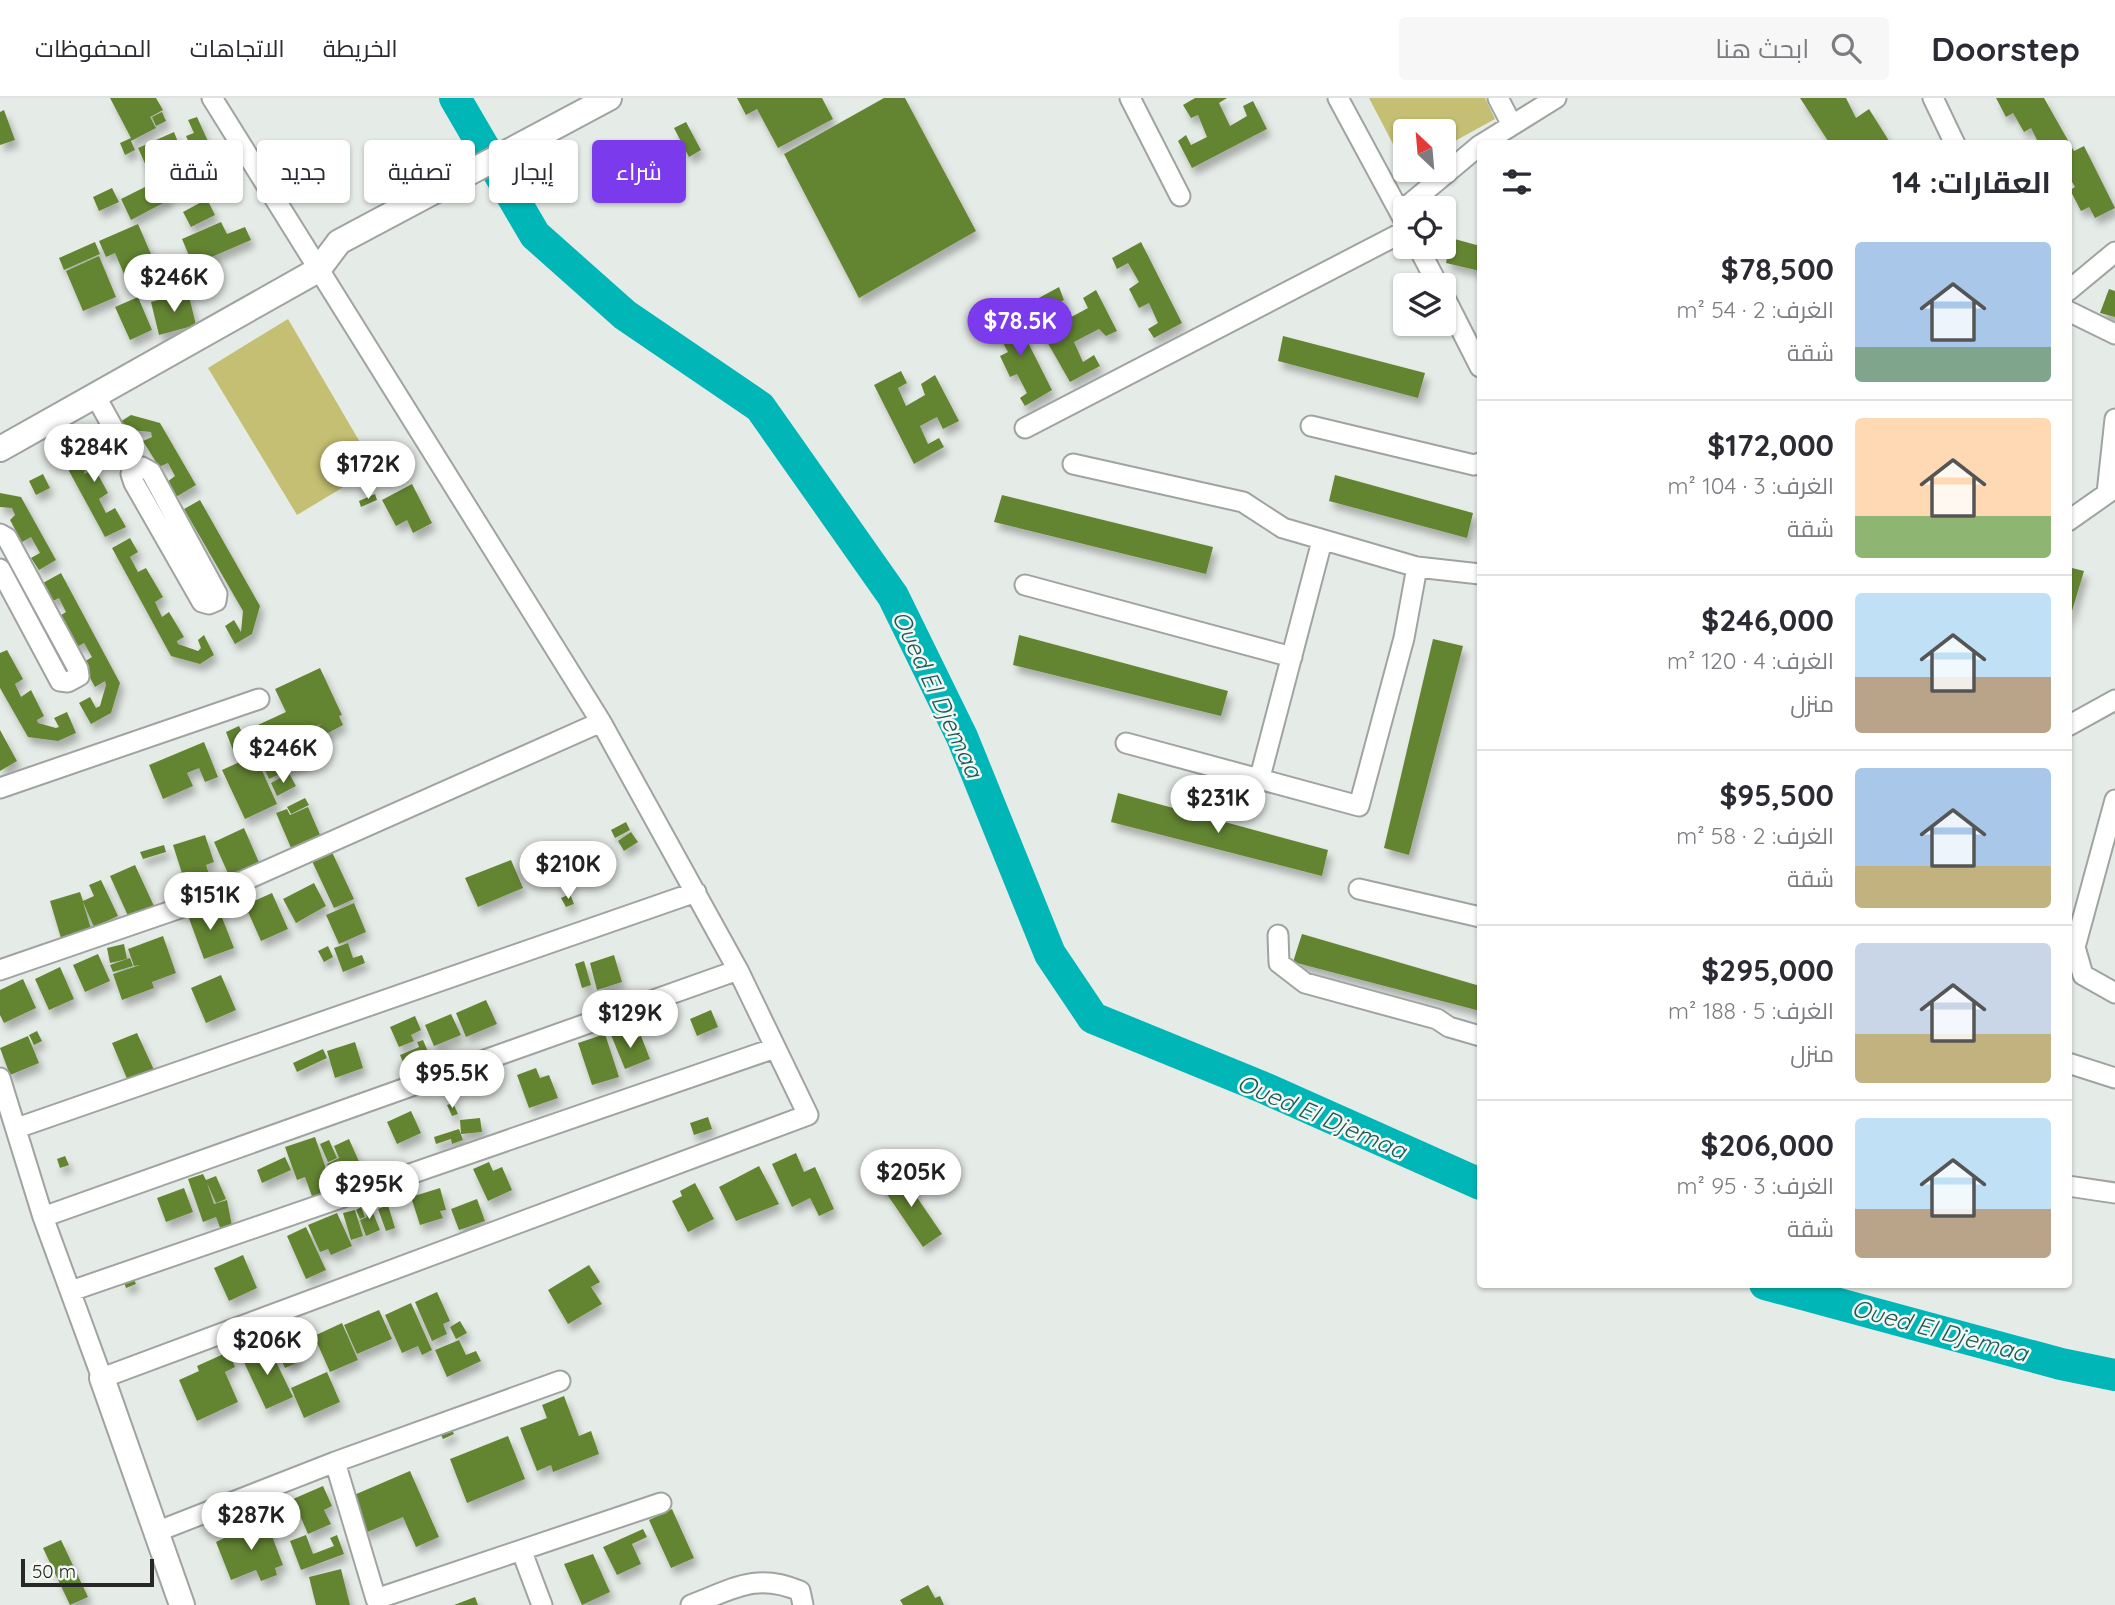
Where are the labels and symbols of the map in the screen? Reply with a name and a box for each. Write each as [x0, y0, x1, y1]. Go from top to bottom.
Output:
north arrow [1393, 119, 1456, 182]
pin: $246K [125, 254, 223, 314]
pin: $78.5K [963, 299, 1077, 358]
pin: $284K [45, 424, 143, 484]
pin: $172K [319, 442, 417, 501]
water label: Oued El Djemaa [886, 606, 990, 784]
pin: $246K [234, 726, 332, 785]
pin: $231K [1169, 776, 1267, 835]
pin: $210K [519, 842, 617, 901]
pin: $151K [161, 872, 259, 932]
pin: $129K [581, 990, 679, 1050]
pin: $95.5K [395, 1051, 509, 1110]
water label: Oued El Djemaa [1233, 1067, 1412, 1166]
pin: $205K [862, 1150, 960, 1209]
pin: $295K [320, 1162, 418, 1221]
water label: Oued El Djemaa [1849, 1292, 2033, 1368]
pin: $206K [218, 1318, 316, 1377]
pin: $287K [202, 1492, 300, 1552]
scale bar [21, 1556, 154, 1588]

